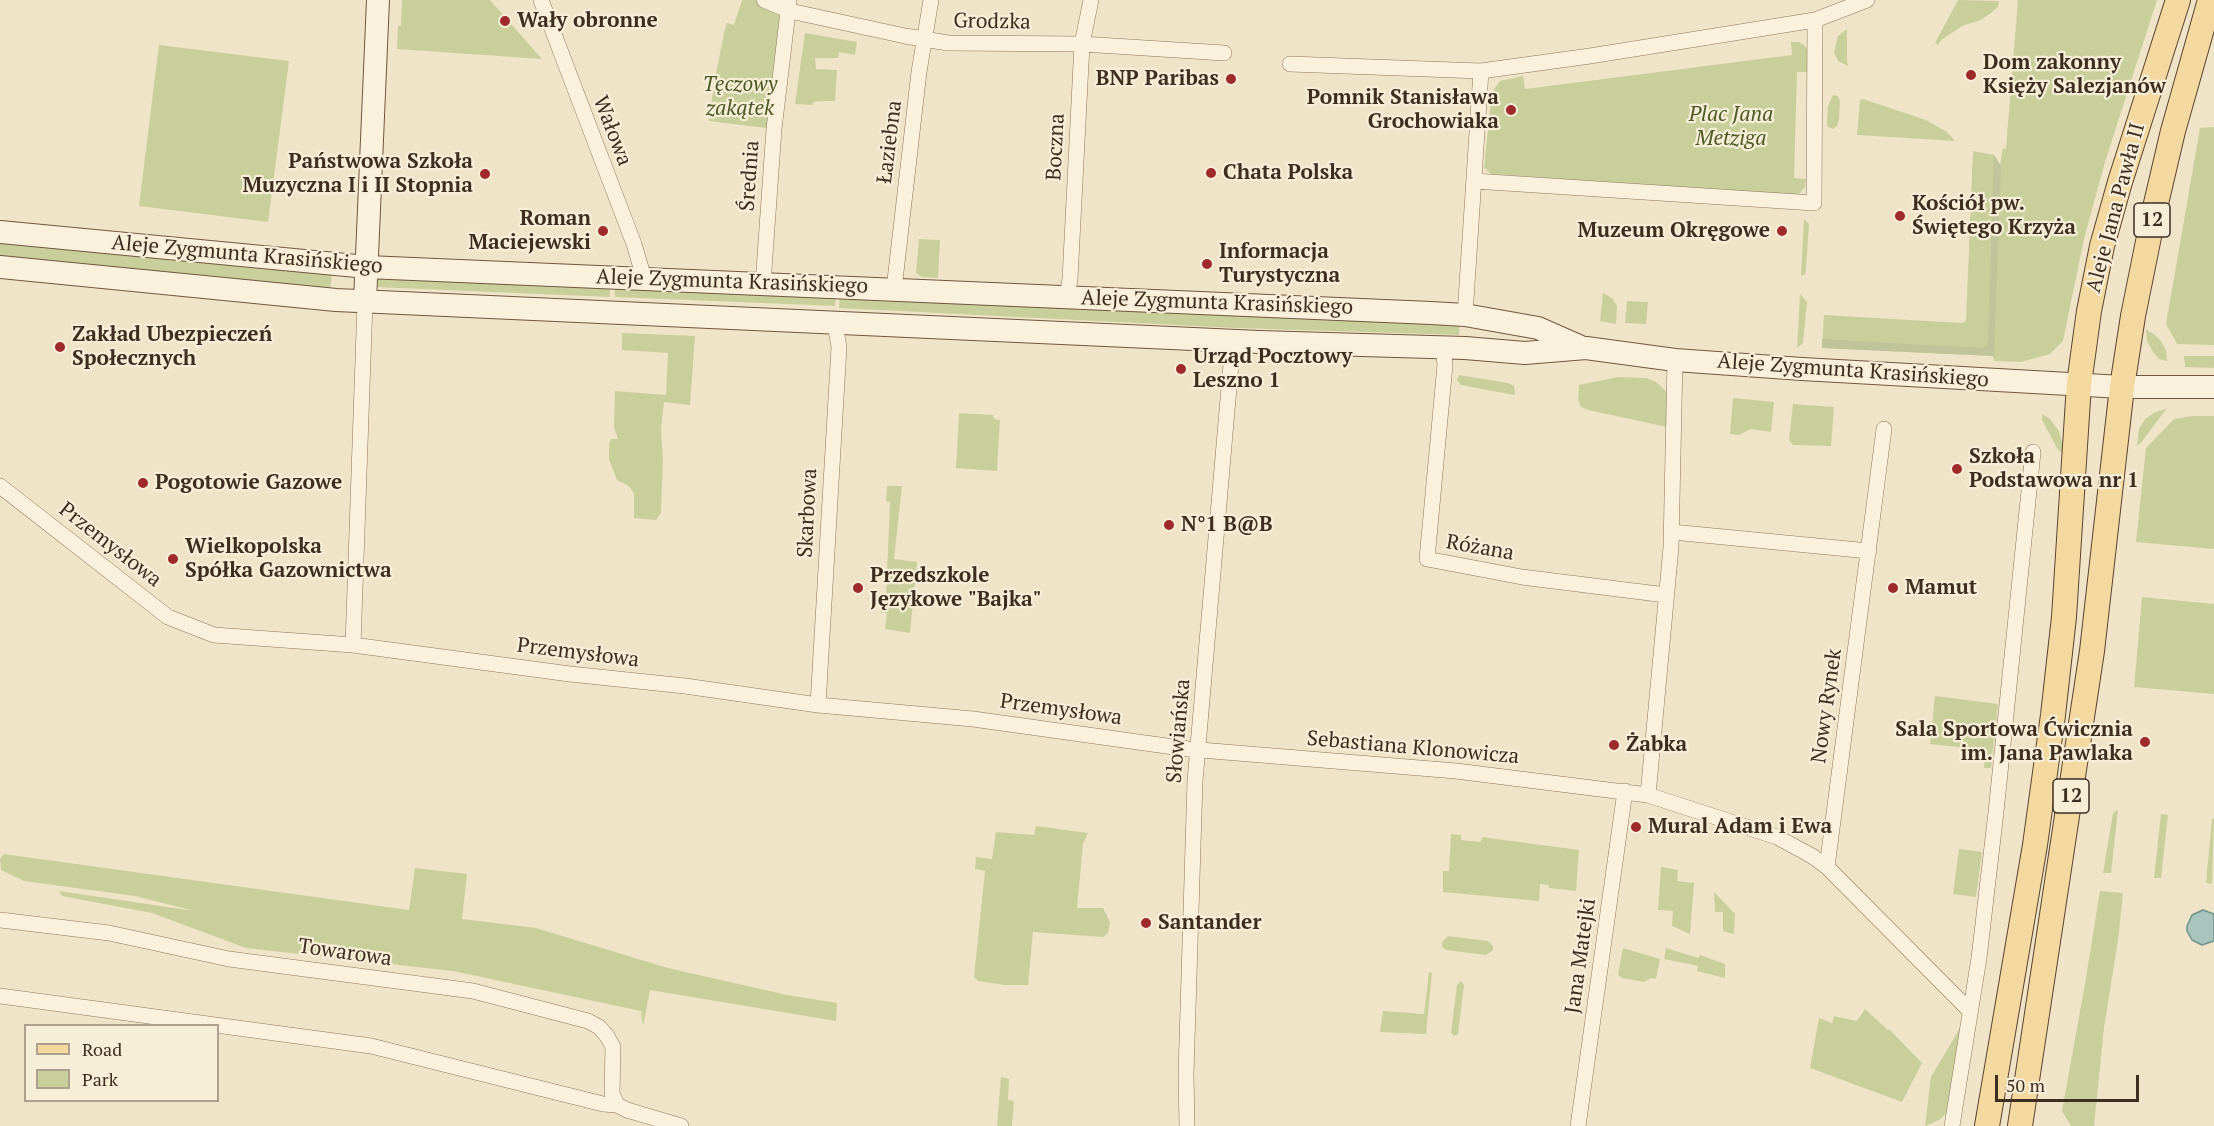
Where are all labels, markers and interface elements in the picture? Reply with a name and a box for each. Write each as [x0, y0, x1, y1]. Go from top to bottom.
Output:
place label: Wały obronne [517, 8, 658, 34]
street label: Grodzka [953, 9, 1031, 35]
marker: Wały obronne [498, 14, 512, 28]
place label: Dom zakonny Księży Salezjanów [1983, 50, 2166, 100]
place label: BNP Paribas [1096, 66, 1219, 92]
marker: Dom zakonny Księży Salezjanów [1964, 68, 1978, 82]
park label: Tęczowy zakątek [703, 72, 777, 122]
marker: BNP Paribas [1224, 72, 1238, 86]
place label: Pomnik Stanisława Grochowiaka [1307, 85, 1499, 135]
street label: Wałowa [587, 92, 637, 170]
street label: Łaziebna [872, 99, 908, 185]
park label: Plac Jana Metziga [1689, 102, 1773, 152]
marker: Pomnik Stanisława Grochowiaka [1504, 103, 1518, 117]
street label: Boczna [1042, 113, 1070, 181]
street label: Aleje Jana Pawła II [2081, 120, 2151, 296]
street label: Średnia [735, 140, 765, 212]
place label: Państwowa Szkoła Muzyczna I i II Stopnia [242, 149, 473, 199]
place label: Chata Polska [1223, 160, 1353, 186]
marker: Chata Polska [1204, 166, 1218, 180]
marker: Państwowa Szkoła Muzyczna I i II Stopnia [478, 167, 492, 181]
place label: Kościół pw. Świętego Krzyża [1912, 191, 2076, 241]
road number: 12 [2134, 203, 2170, 237]
place label: Roman Maciejewski [468, 206, 591, 256]
marker: Kościół pw. Świętego Krzyża [1893, 209, 1907, 223]
place label: Muzeum Okręgowe [1578, 218, 1770, 244]
marker: Roman Maciejewski [596, 224, 610, 238]
marker: Muzeum Okręgowe [1775, 224, 1789, 238]
street label: Aleje Zygmunta Krasińskiego [110, 231, 384, 279]
place label: Informacja Turystyczna [1219, 239, 1340, 289]
marker: Informacja Turystyczna [1200, 257, 1214, 271]
street label: Aleje Zygmunta Krasińskiego [596, 265, 868, 299]
street label: Aleje Zygmunta Krasińskiego [1081, 286, 1353, 320]
place label: Zakład Ubezpieczeń Społecznych [72, 322, 272, 372]
marker: Zakład Ubezpieczeń Społecznych [53, 340, 67, 354]
place label: Urząd Pocztowy Leszno 1 [1193, 344, 1352, 394]
street label: Aleje Zygmunta Krasińskiego [1716, 349, 1990, 393]
marker: Urząd Pocztowy Leszno 1 [1174, 362, 1188, 376]
place label: Szkoła Podstawowa nr 1 [1969, 444, 2139, 494]
marker: Szkoła Podstawowa nr 1 [1950, 462, 1964, 476]
street label: Skarbowa [793, 468, 823, 558]
place label: Pogotowie Gazowe [155, 470, 342, 496]
marker: Pogotowie Gazowe [136, 476, 150, 490]
street label: Przemysłowa [54, 497, 166, 593]
place label: N°1 B@B [1181, 512, 1273, 538]
marker: N°1 B@B [1162, 518, 1176, 532]
street label: Różana [1444, 530, 1516, 566]
place label: Wielkopolska Spółka Gazownictwa [185, 534, 392, 584]
marker: Wielkopolska Spółka Gazownictwa [166, 552, 180, 566]
place label: Przedszkole Językowe "Bajka" [870, 563, 1041, 613]
place label: Mamut [1905, 575, 1977, 601]
marker: Przedszkole Językowe "Bajka" [851, 581, 865, 595]
marker: Mamut [1886, 581, 1900, 595]
street label: Przemysłowa [515, 633, 641, 673]
street label: Nowy Rynek [1806, 647, 1848, 765]
street label: Słowiańska [1162, 678, 1196, 784]
street label: Przemysłowa [998, 689, 1124, 731]
place label: Sala Sportowa Ćwicznia im. Jana Pawlaka [1895, 717, 2133, 767]
street label: Sebastiana Klonowicza [1306, 726, 1520, 770]
place label: Żabka [1626, 732, 1687, 758]
marker: Sala Sportowa Ćwicznia im. Jana Pawlaka [2138, 735, 2152, 749]
marker: Żabka [1607, 738, 1621, 752]
road number: 12 [2053, 779, 2089, 813]
place label: Mural Adam i Ewa [1648, 814, 1832, 840]
marker: Mural Adam i Ewa [1629, 820, 1643, 834]
street label: Jana Matejki [1560, 897, 1602, 1015]
place label: Santander [1158, 910, 1261, 936]
marker: Santander [1139, 916, 1153, 930]
street label: Towarowa [297, 934, 393, 972]
legend [24, 1024, 219, 1102]
text: Road [82, 1037, 122, 1061]
scale bar [1998, 1063, 2142, 1101]
text: Park [82, 1067, 118, 1091]
text: 50 m [2006, 1073, 2045, 1097]

